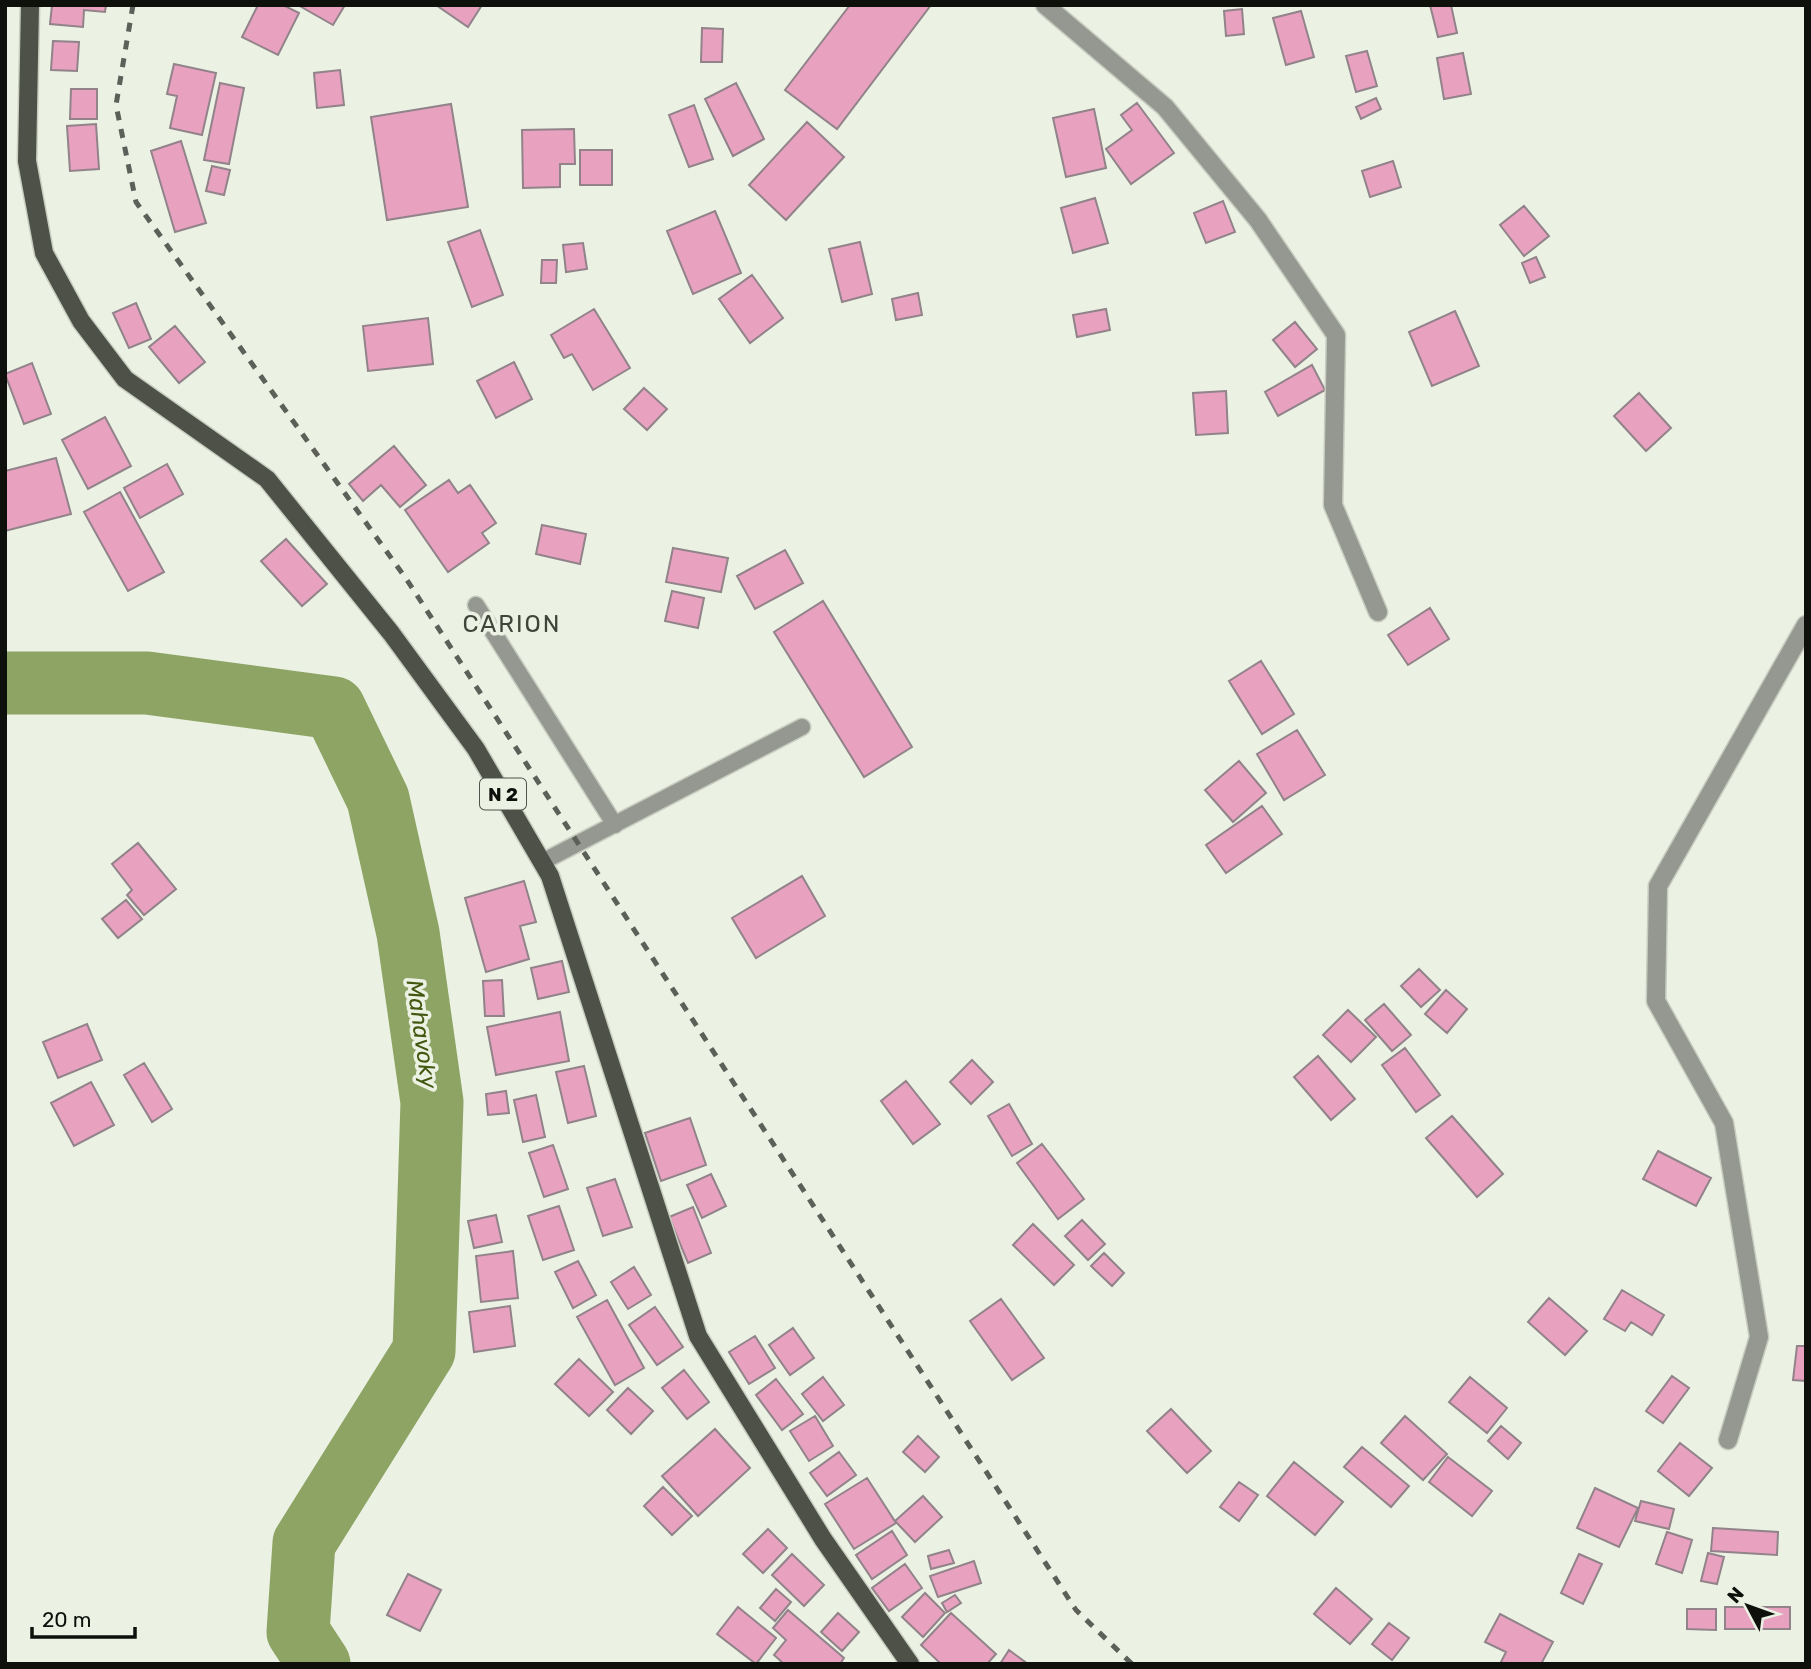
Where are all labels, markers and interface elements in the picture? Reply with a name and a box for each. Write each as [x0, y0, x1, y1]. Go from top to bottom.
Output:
district label: CARION [462, 610, 562, 638]
road number: N 2 [480, 778, 526, 810]
water label: Mahavoky [401, 978, 444, 1091]
north arrow [1713, 1571, 1783, 1641]
text: N [1722, 1582, 1749, 1608]
scale bar [32, 1596, 135, 1640]
text: 20 m [42, 1607, 91, 1632]

